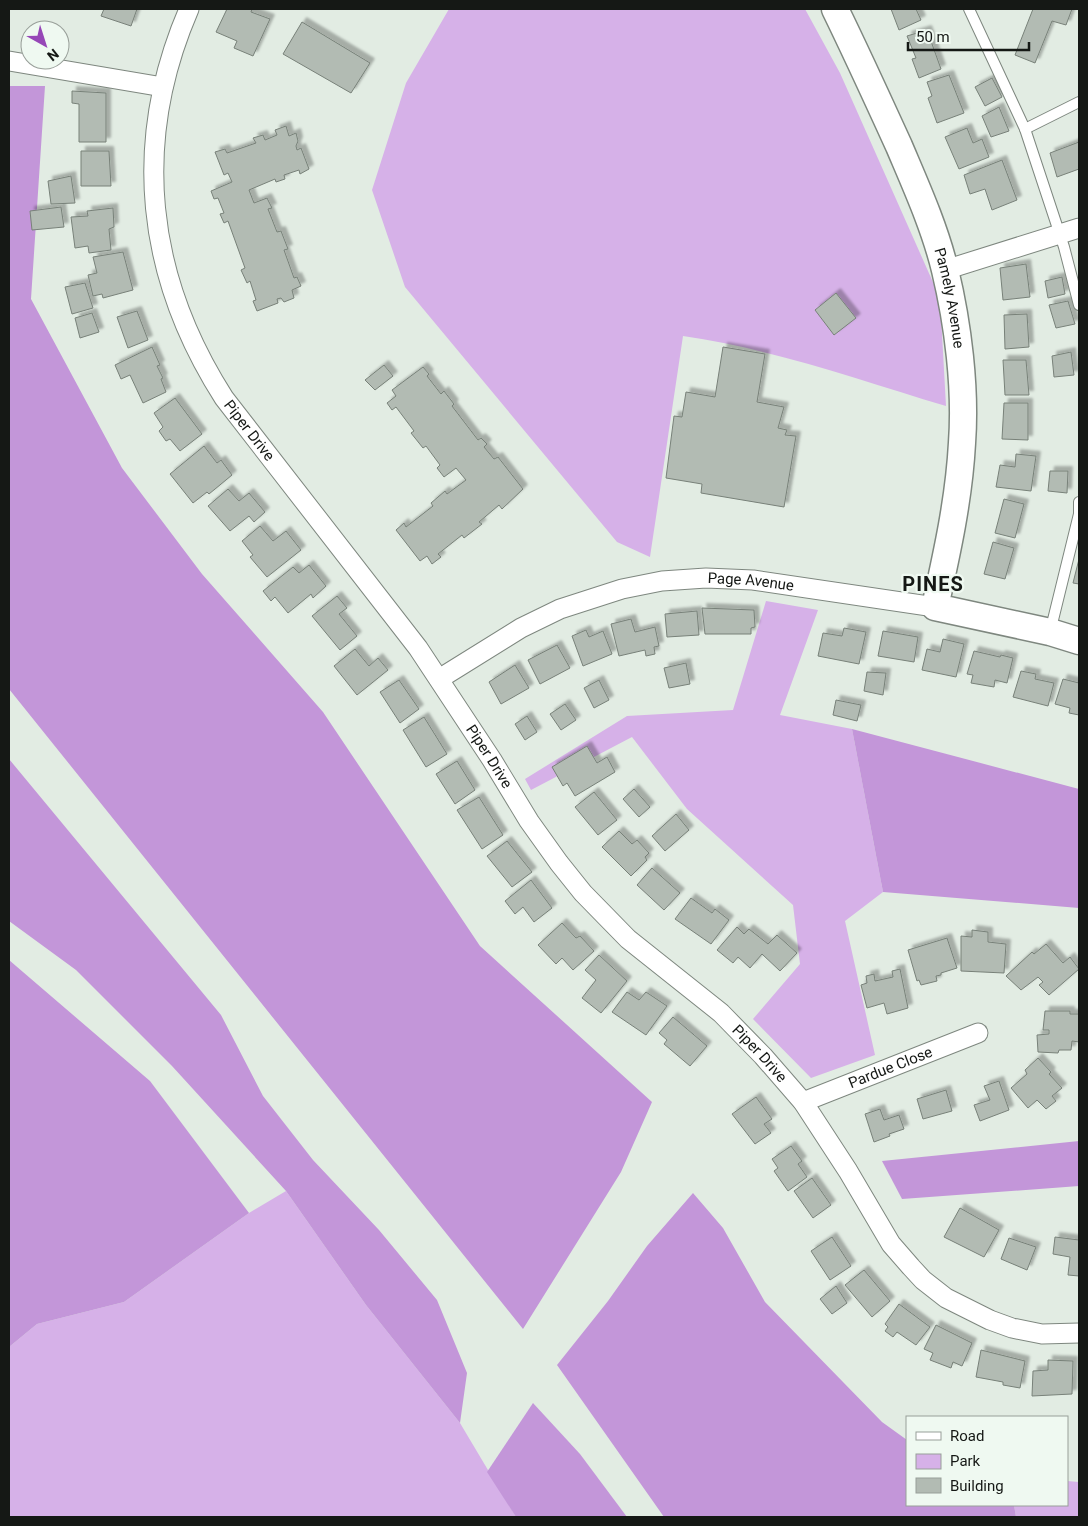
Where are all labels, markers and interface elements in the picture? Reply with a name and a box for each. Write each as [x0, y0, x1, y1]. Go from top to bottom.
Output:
north arrow [20, 20, 70, 70]
scale bar [908, 20, 1029, 52]
text: 50 m [916, 28, 950, 46]
text: N [44, 46, 62, 64]
street label: Pamely Avenue [930, 245, 968, 349]
street label: Piper Drive [220, 397, 278, 465]
street label: Page Avenue [707, 569, 795, 595]
district label: PINES [902, 572, 964, 596]
street label: Piper Drive [462, 721, 516, 792]
street label: Piper Drive [728, 1021, 791, 1086]
street label: Pardue Close [846, 1043, 935, 1092]
legend [906, 1416, 1068, 1506]
text: Road [950, 1427, 984, 1445]
text: Park [950, 1452, 981, 1470]
text: Building [950, 1477, 1004, 1495]

